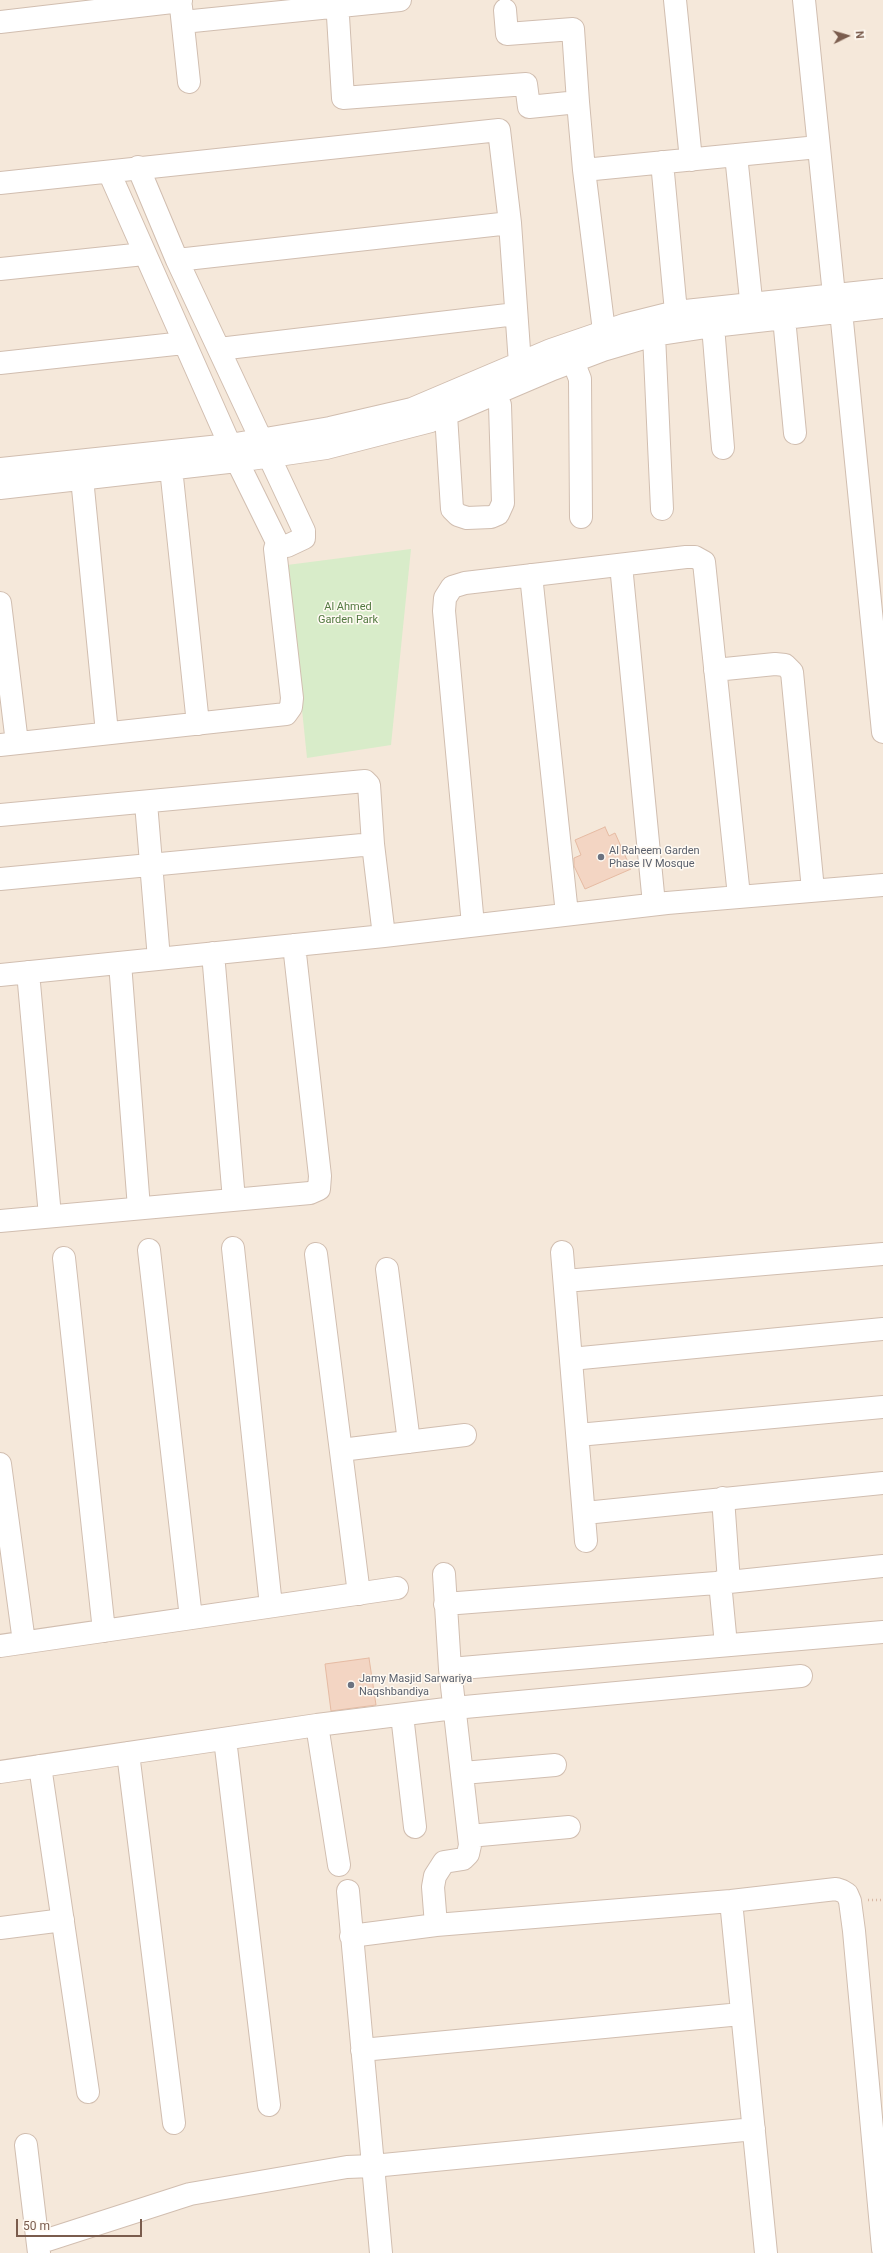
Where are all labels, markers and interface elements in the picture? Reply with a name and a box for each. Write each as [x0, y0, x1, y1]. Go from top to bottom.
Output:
north arrow [827, 16, 867, 56]
text: N [853, 30, 866, 39]
park label: Al Ahmed Garden Park [318, 600, 378, 626]
place label: Al Raheem Garden Phase IV Mosque [609, 844, 700, 870]
marker: Al Raheem Garden Phase IV Mosque [596, 852, 606, 862]
place label: Jamy Masjid Sarwariya Naqshbandiya [359, 1672, 472, 1698]
marker: Jamy Masjid Sarwariya Naqshbandiya [346, 1680, 356, 1690]
scale bar [18, 2211, 144, 2237]
text: 50 m [23, 2219, 50, 2233]

